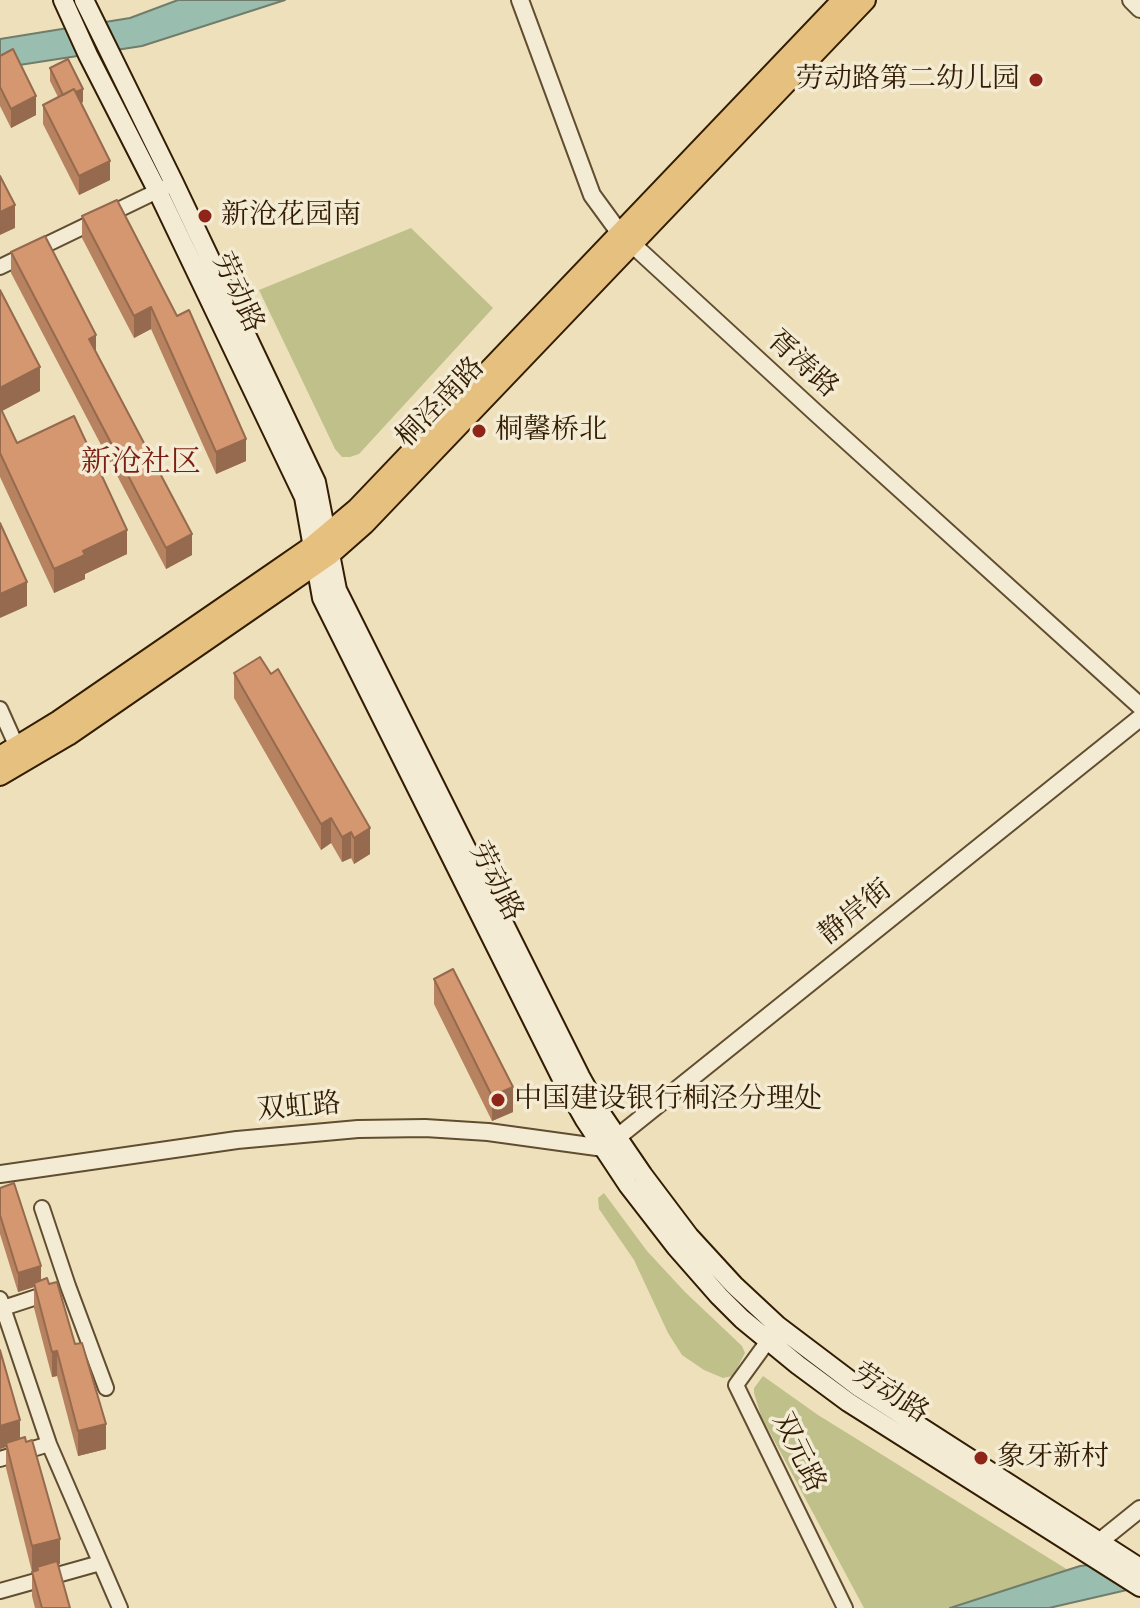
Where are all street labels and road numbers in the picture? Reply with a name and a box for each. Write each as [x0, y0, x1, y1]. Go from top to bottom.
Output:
street label: 劳动路 [204, 248, 270, 338]
street label: 胥涛路 [760, 324, 844, 406]
street label: 桐泾南路 [390, 351, 492, 455]
street label: 劳动路 [461, 837, 529, 927]
street label: 静岸街 [813, 874, 899, 952]
street label: 双虹路 [256, 1088, 342, 1128]
street label: 劳动路 [846, 1357, 934, 1431]
street label: 双元路 [764, 1408, 832, 1498]

